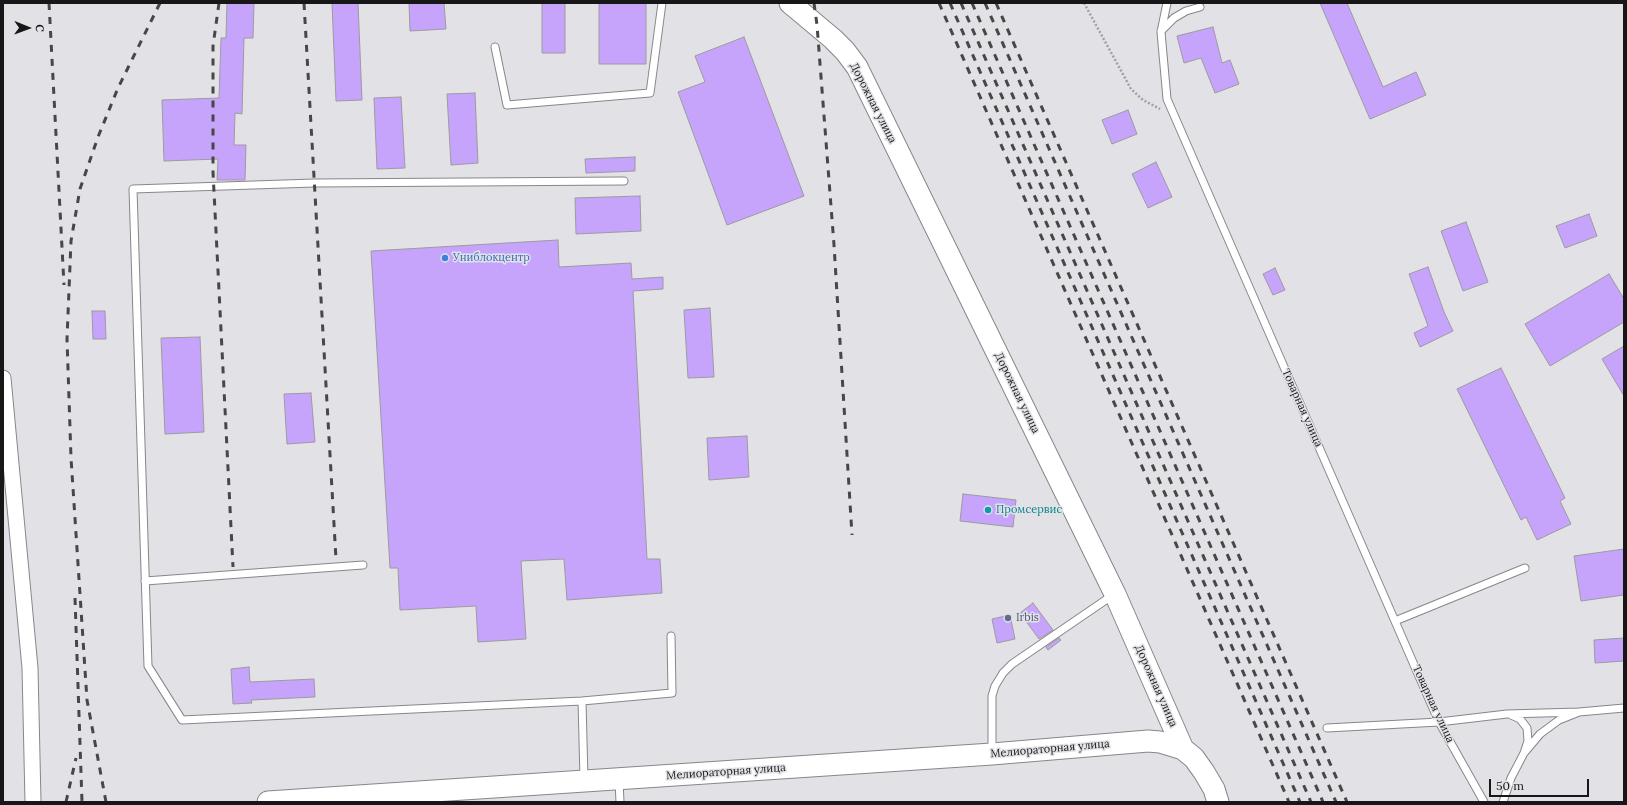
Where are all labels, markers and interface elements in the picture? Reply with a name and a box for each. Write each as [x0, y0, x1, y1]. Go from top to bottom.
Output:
north arrow [8, 8, 48, 48]
text: С [33, 24, 47, 32]
street label: Дорожная улица [847, 61, 899, 145]
place label: Униблокцентр [453, 251, 530, 265]
marker: Униблокцентр [440, 253, 450, 263]
street label: Дорожная улица [992, 350, 1042, 436]
street label: Товарная улица [1279, 367, 1325, 449]
place label: Промсервис [996, 503, 1062, 517]
marker: Промсервис [983, 505, 993, 515]
place label: Irbis [1016, 611, 1039, 625]
marker: Irbis [1003, 613, 1013, 623]
street label: Дорожная улица [1132, 643, 1180, 729]
street label: Товарная улица [1409, 663, 1457, 745]
street label: Мелиораторная улица [990, 737, 1110, 761]
street label: Мелиораторная улица [666, 761, 786, 783]
scale bar [1491, 771, 1591, 797]
text: 50 m [1496, 778, 1524, 793]

